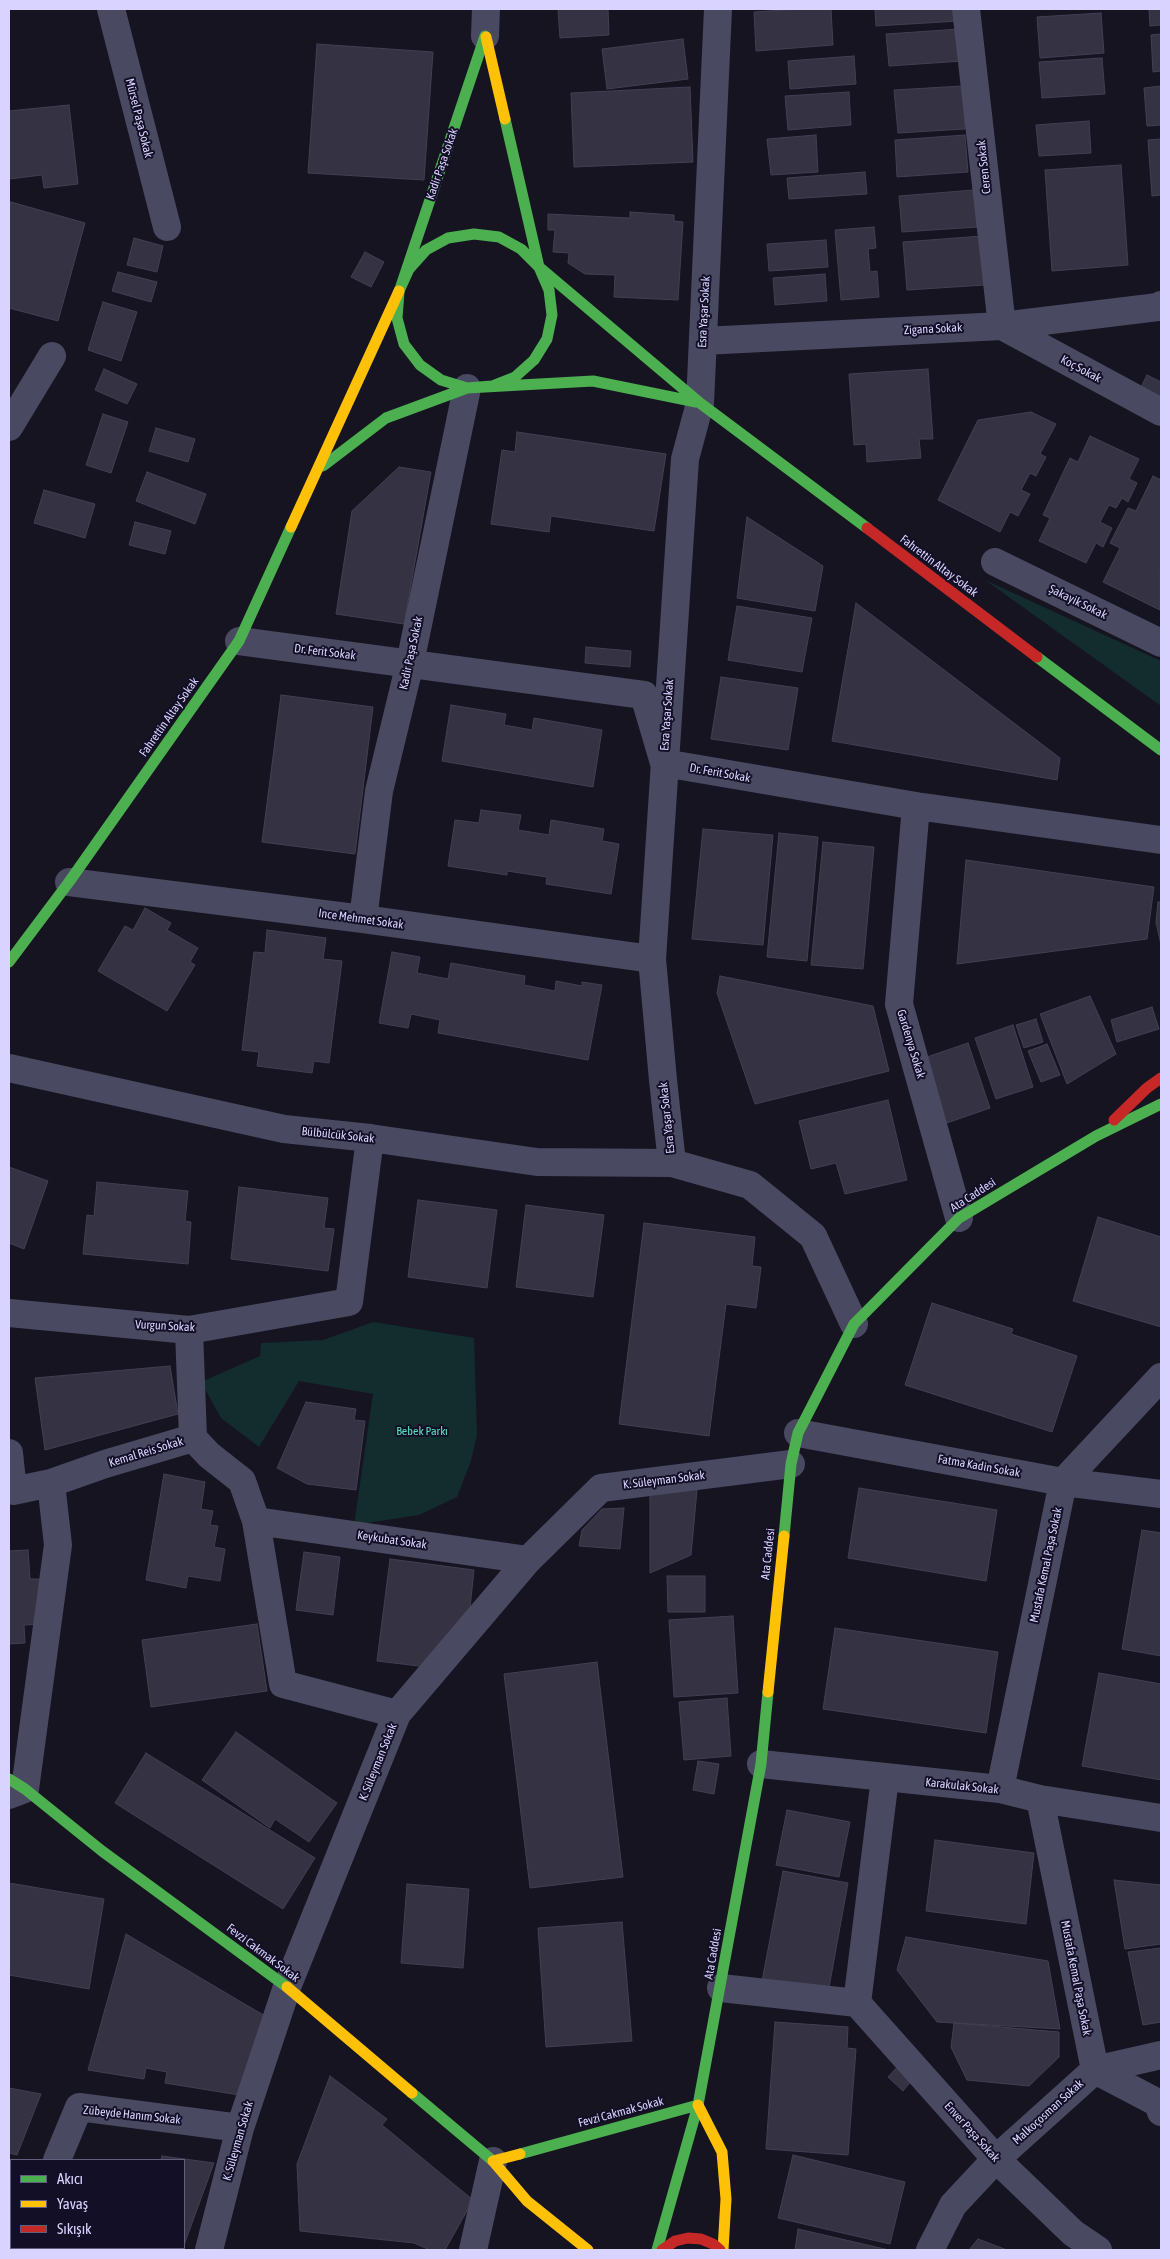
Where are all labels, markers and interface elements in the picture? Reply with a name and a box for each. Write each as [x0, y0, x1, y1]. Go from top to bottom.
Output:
street label: Mürsel Paşa Sokak [122, 77, 156, 159]
street label: Kadir Paşa Sokak [423, 127, 461, 201]
street label: Ceren Sokak [974, 139, 994, 195]
street label: Esra Yaşar Sokak [695, 276, 713, 348]
street label: Zigana Sokak [903, 320, 963, 338]
street label: Koç Sokak [1058, 352, 1104, 386]
street label: Fahrettin Altay Sokak [897, 532, 981, 600]
street label: Şakayik Sokak [1047, 582, 1109, 622]
street label: Kadir Paşa Sokak [396, 615, 426, 691]
street label: Dr. Ferit Sokak [293, 641, 357, 663]
street label: Fahrettin Altay Sokak [136, 675, 202, 759]
street label: Esra Yaşar Sokak [657, 679, 677, 751]
street label: Dr. Ferit Sokak [688, 761, 752, 785]
street label: Ince Mehmet Sokak [318, 906, 404, 932]
street label: Gardenya Sokak [894, 1008, 928, 1080]
street label: Esra Yaşar Sokak [656, 1081, 678, 1155]
street label: Bülbülcük Sokak [301, 1124, 375, 1146]
street label: Ata Caddesi [948, 1175, 998, 1215]
street label: Vurgun Sokak [135, 1317, 195, 1335]
park label: Bebek Parkı [396, 1424, 448, 1438]
street label: Kemal Reis Sokak [107, 1434, 185, 1470]
street label: Fatma Kadin Sokak [937, 1452, 1021, 1480]
street label: K. Süleyman Sokak [622, 1468, 706, 1492]
street label: Mustafa Kemal Paşa Sokak [1027, 1506, 1065, 1624]
street label: Keykubat Sokak [356, 1528, 428, 1552]
street label: Ata Caddesi [758, 1528, 778, 1580]
street label: K. Süleyman Sokak [356, 1721, 400, 1803]
street label: Karakulak Sokak [925, 1775, 999, 1797]
street label: Mustafa Kemal Paşa Sokak [1058, 1919, 1094, 2037]
street label: Fevzi Cakmak Sokak [224, 1921, 302, 1985]
street label: Ata Caddesi [701, 1927, 725, 1981]
street label: Malkoçosman Sokak [1010, 2076, 1086, 2148]
street label: Fevzi Cakmak Sokak [577, 2094, 665, 2130]
street label: K. Süleyman Sokak [220, 2099, 256, 2183]
street label: Enver Paşa Sokak [941, 2099, 1003, 2165]
street label: Zübeyde Hanım Sokak [82, 2103, 182, 2127]
legend [10, 2159, 185, 2249]
text: Akıcı [57, 2170, 83, 2187]
text: Yavaş [57, 2195, 88, 2212]
text: Sıkışık [57, 2220, 92, 2237]

